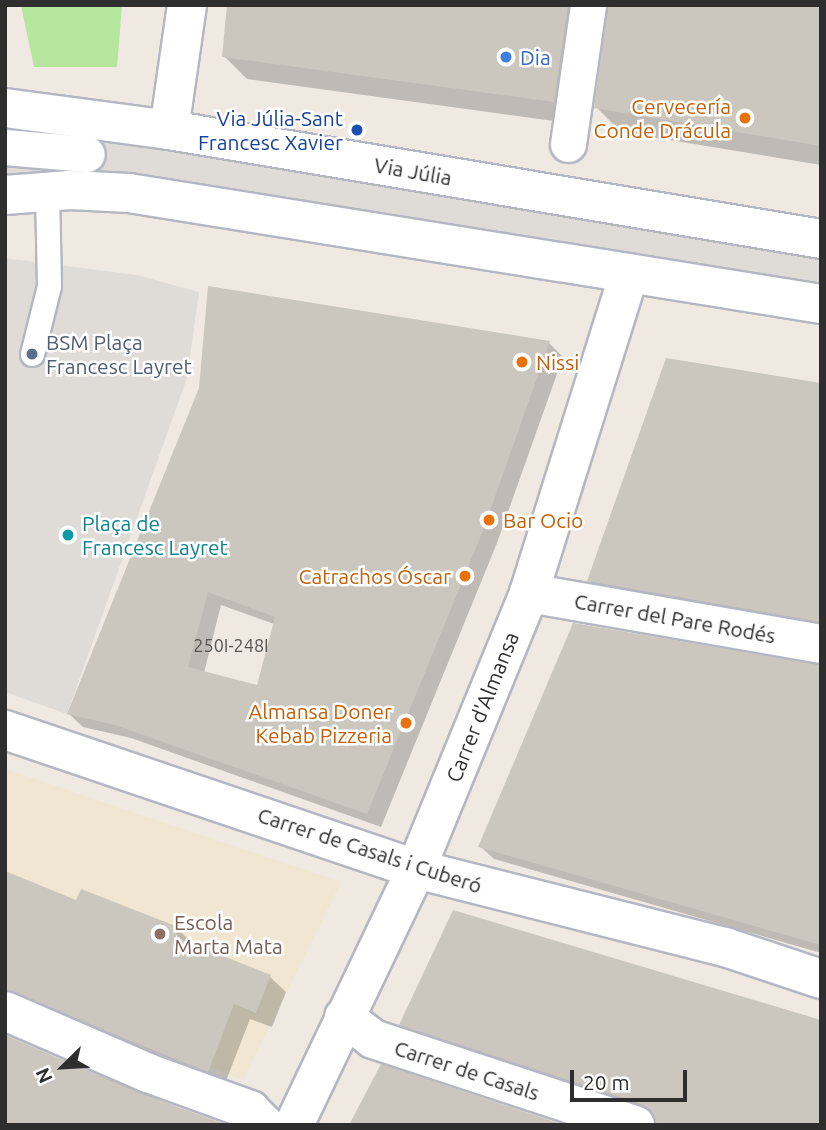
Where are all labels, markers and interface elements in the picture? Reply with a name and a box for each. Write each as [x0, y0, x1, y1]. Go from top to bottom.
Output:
place label: Dia [520, 44, 551, 70]
marker: Dia [498, 49, 514, 65]
place label: Cervecería Conde Drácula [594, 93, 731, 143]
place label: Via Júlia-Sant Francesc Xavier [198, 105, 343, 155]
marker: Cervecería Conde Drácula [737, 110, 753, 126]
marker: Via Júlia-Sant Francesc Xavier [349, 122, 365, 138]
street label: Via Júlia [372, 152, 454, 190]
place label: BSM Plaça Francesc Layret [46, 329, 192, 379]
marker: BSM Plaça Francesc Layret [24, 346, 40, 362]
place label: Nissi [536, 349, 579, 375]
marker: Nissi [514, 354, 530, 370]
place label: Bar Ocio [503, 507, 583, 533]
place label: Plaça de Francesc Layret [82, 510, 228, 560]
marker: Bar Ocio [481, 512, 497, 528]
marker: Plaça de Francesc Layret [60, 527, 76, 543]
place label: Catrachos Óscar [298, 563, 451, 589]
marker: Catrachos Óscar [457, 568, 473, 584]
street label: Carrer del Pare Rodés [572, 588, 778, 648]
street label: Carrer d'Almansa [440, 628, 524, 786]
house number: 250I-248I [193, 634, 269, 656]
place label: Almansa Doner Kebab Pizzeria [249, 698, 392, 748]
marker: Almansa Doner Kebab Pizzeria [398, 715, 414, 731]
street label: Carrer de Casals i Cuberó [255, 802, 485, 898]
place label: Escola Marta Mata [174, 909, 283, 959]
marker: Escola Marta Mata [152, 926, 168, 942]
north arrow [28, 1032, 98, 1102]
street label: Carrer de Casals [391, 1035, 543, 1105]
scale bar [574, 1056, 691, 1100]
text: N [31, 1065, 57, 1086]
text: 20 m [583, 1070, 630, 1094]

